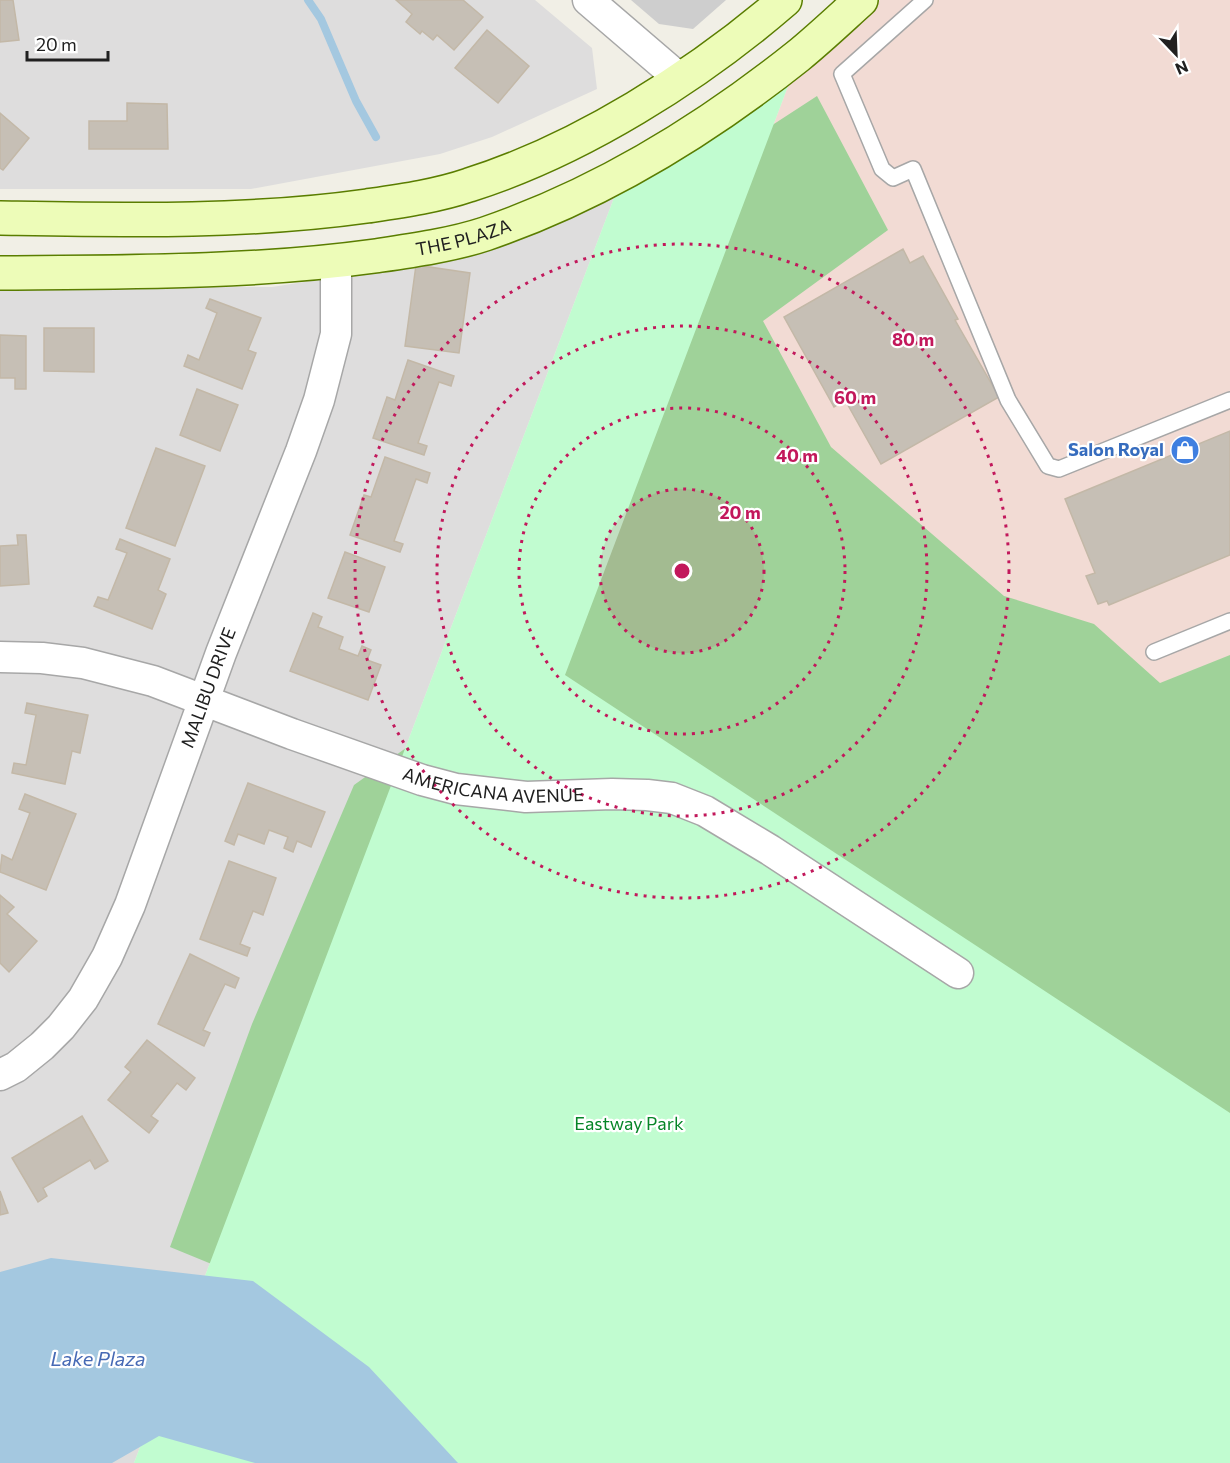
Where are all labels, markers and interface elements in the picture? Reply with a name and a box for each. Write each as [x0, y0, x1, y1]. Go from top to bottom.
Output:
scale bar [27, 24, 108, 62]
north arrow [1146, 24, 1206, 84]
text: 20 m [36, 33, 77, 55]
text: N [1173, 57, 1191, 79]
street label: THE PLAZA [414, 214, 514, 260]
text: 80 m [892, 328, 934, 350]
text: 60 m [834, 386, 876, 408]
shop icon: Salon Royal [1169, 434, 1201, 466]
place label: Salon Royal [1068, 438, 1164, 460]
text: 40 m [776, 444, 818, 466]
text: 20 m [719, 501, 761, 523]
centre of rings [672, 561, 692, 581]
street label: MALIBU DRIVE [176, 624, 240, 751]
street label: AMERICANA AVENUE [400, 762, 584, 807]
park label: Eastway Park [574, 1112, 684, 1134]
water label: Lake Plaza [50, 1346, 146, 1370]

